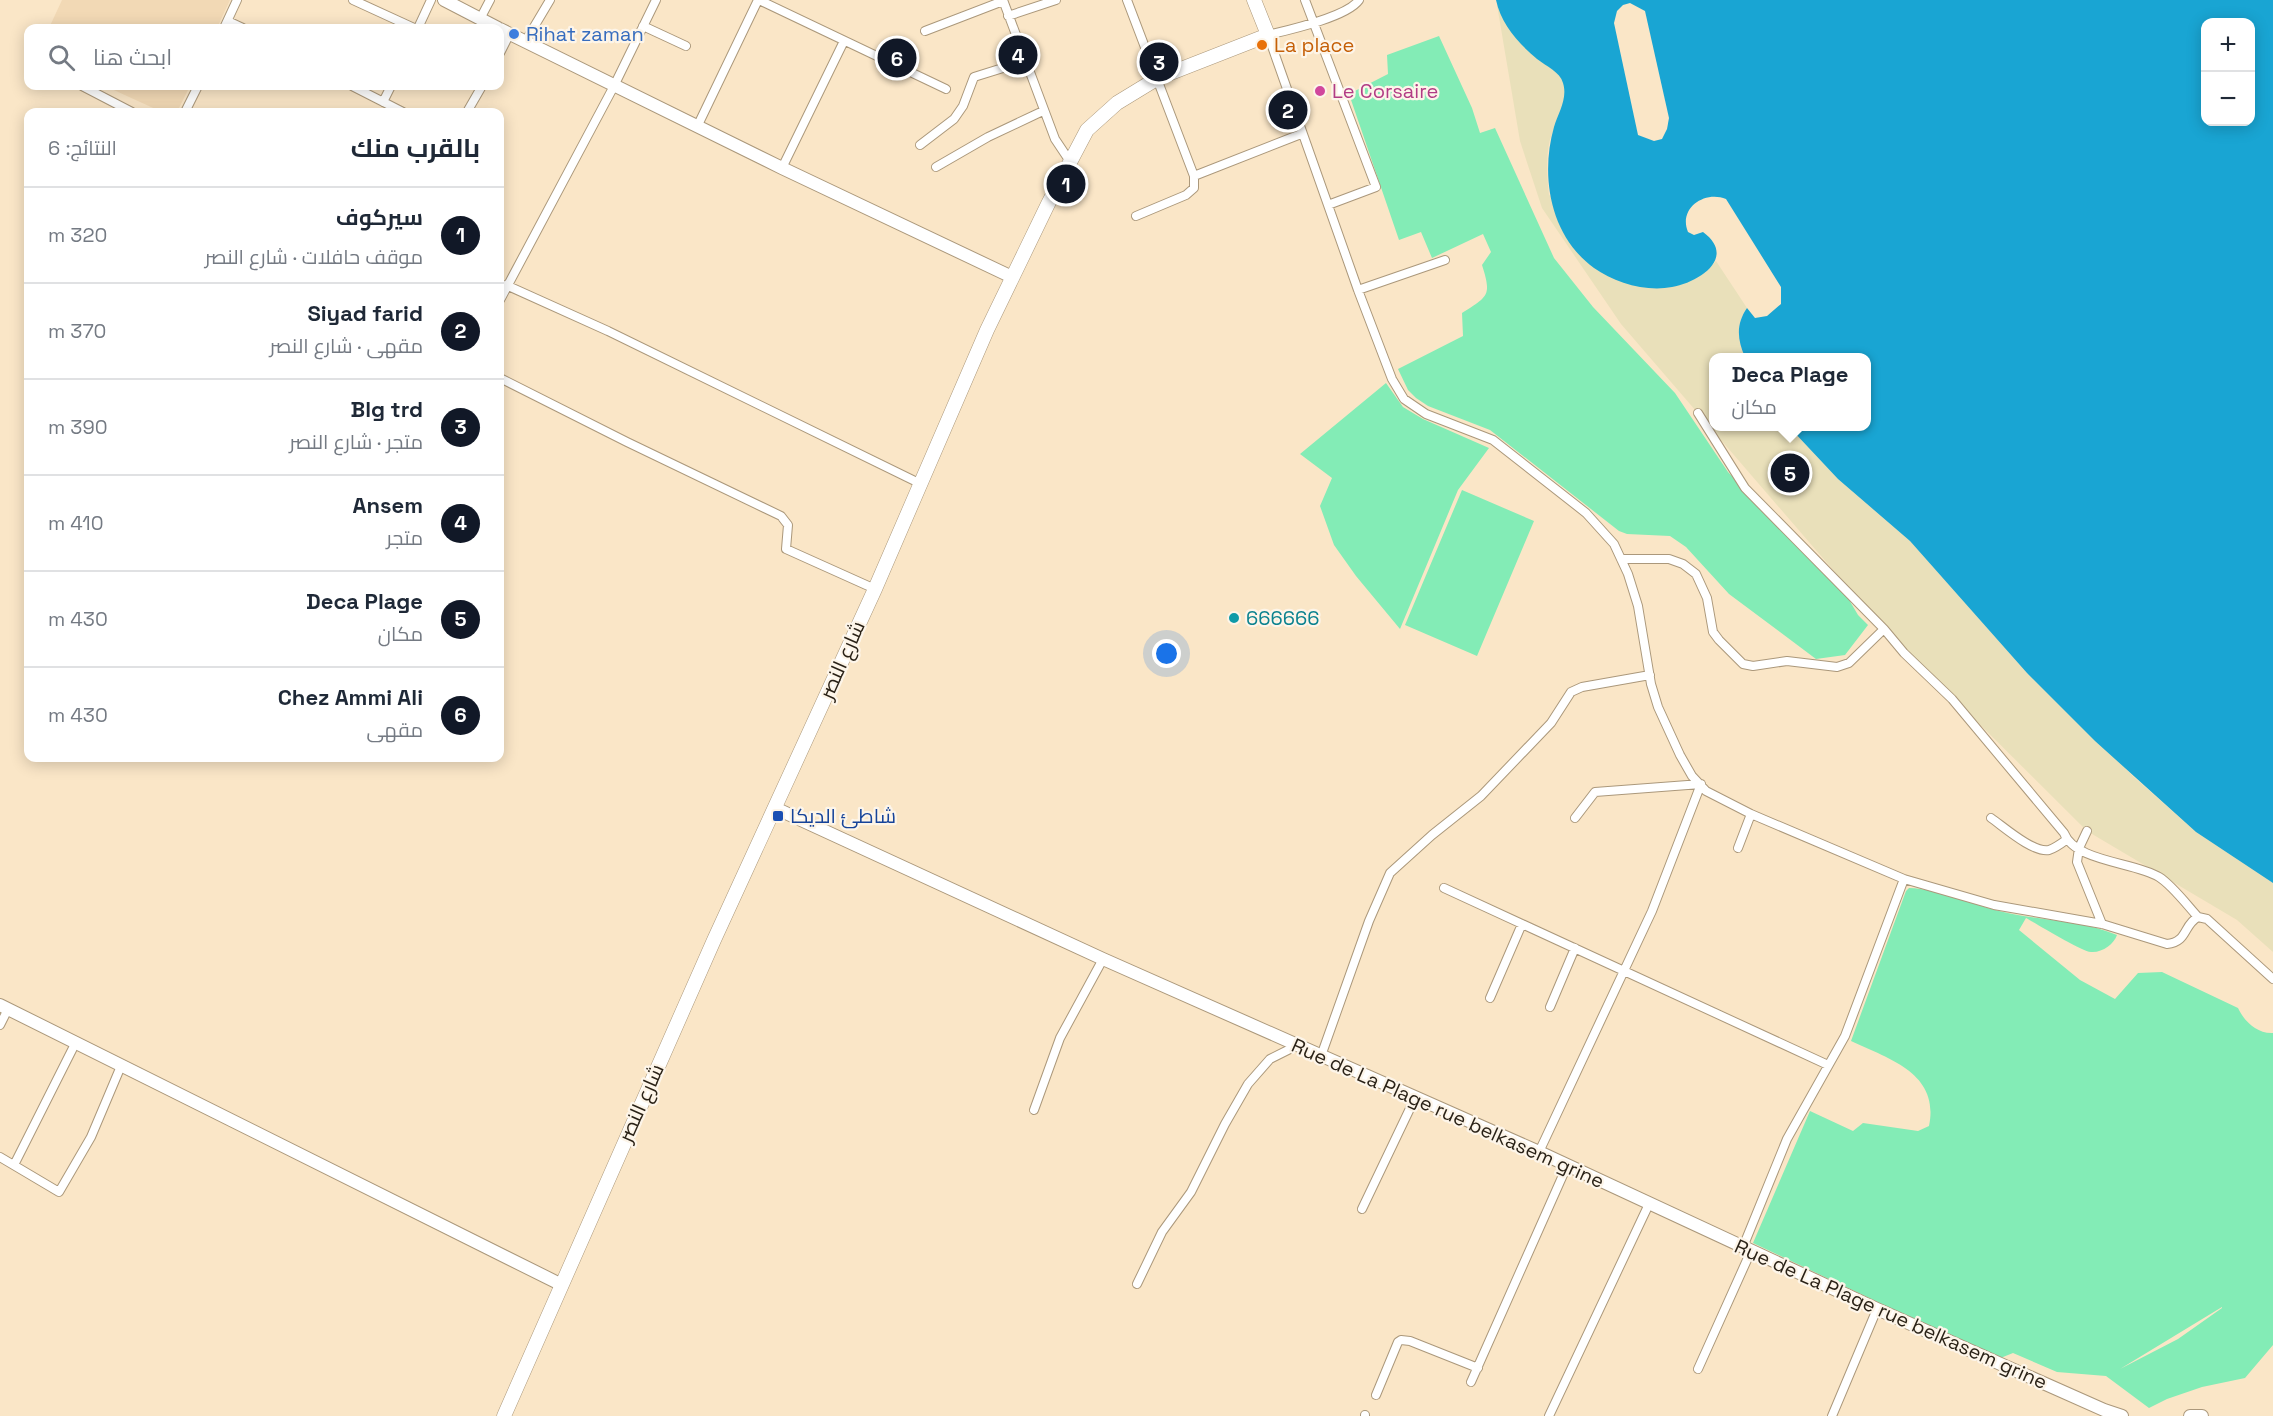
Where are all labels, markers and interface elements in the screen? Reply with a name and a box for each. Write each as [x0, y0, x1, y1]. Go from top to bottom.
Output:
map controls [2201, 18, 2255, 126]
button: + [2201, 18, 2255, 72]
place label: Rihat zaman [526, 21, 644, 47]
search box [24, 24, 504, 90]
marker: Rihat zaman [507, 27, 521, 41]
pin: 4 [998, 32, 1038, 78]
place label: La place [1274, 32, 1354, 58]
pin: 6 [878, 36, 916, 80]
marker: La place [1255, 38, 1269, 52]
pin: 3 [1140, 40, 1178, 84]
icon: search [45, 41, 78, 74]
text: ابحث هنا [93, 43, 172, 71]
button: − [2201, 72, 2255, 126]
place label: Le Corsaire [1332, 78, 1438, 104]
marker: Le Corsaire [1313, 84, 1327, 98]
pin: 2 [1268, 88, 1308, 132]
text: بالقرب منك [351, 131, 480, 165]
text: النتائج: 6 [48, 135, 117, 161]
pin: 1 [1046, 162, 1086, 207]
text: سيركوف [336, 203, 423, 231]
text: 320 m [48, 222, 107, 248]
text: 1 [456, 222, 465, 248]
text: موقف حافلات · شارع النصر [205, 244, 423, 270]
text: Siyad farid [307, 299, 423, 327]
text: 370 m [48, 318, 106, 344]
text: 2 [455, 318, 466, 344]
text: مقهى · شارع النصر [269, 333, 423, 359]
popup [1709, 353, 1871, 431]
text: Deca Plage [1732, 360, 1848, 388]
text: مكان [1732, 394, 1777, 420]
text: Blg trd [351, 395, 423, 423]
text: 390 m [48, 414, 107, 440]
text: 3 [454, 414, 467, 440]
text: متجر · شارع النصر [289, 429, 423, 455]
pin: 5 [1770, 450, 1810, 496]
text: Ansem [352, 491, 423, 519]
text: 410 m [48, 510, 104, 536]
text: 4 [454, 510, 467, 536]
text: متجر [386, 525, 423, 551]
text: Deca Plage [306, 587, 423, 615]
place label: 666666 [1246, 605, 1319, 631]
text: 430 m [48, 606, 108, 632]
text: 5 [455, 606, 467, 632]
marker: 666666 [1227, 611, 1241, 625]
street label: شارع النصر [813, 617, 872, 705]
text: مكان [378, 621, 423, 647]
your location [1152, 639, 1181, 668]
text: Chez Ammi Ali [278, 683, 423, 711]
text: 430 m [48, 702, 108, 728]
text: 6 [454, 702, 467, 728]
text: مقهى [367, 717, 423, 743]
place label: شاطئ الديكا [790, 803, 896, 829]
marker: شاطئ الديكا [771, 809, 785, 823]
street label: Rue de La Plage rue belkasem grine [1288, 1032, 1608, 1194]
street label: شارع النصر [612, 1060, 671, 1148]
street label: Rue de La Plage rue belkasem grine [1731, 1233, 2051, 1395]

